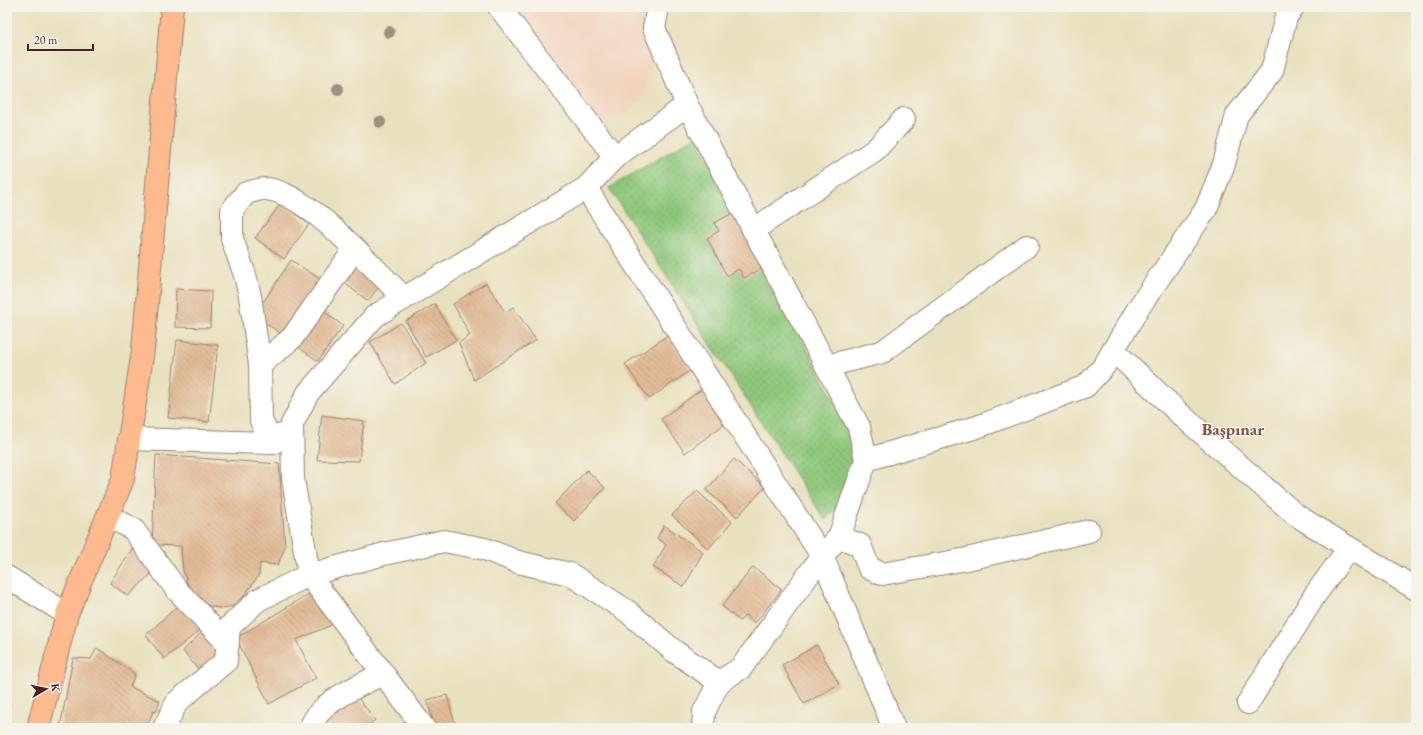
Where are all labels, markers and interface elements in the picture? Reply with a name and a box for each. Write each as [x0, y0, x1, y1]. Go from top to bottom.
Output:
scale bar [28, 26, 93, 52]
text: 20 m [34, 32, 58, 48]
district label: Başpınar [1202, 418, 1264, 440]
north arrow [26, 669, 66, 709]
text: K [48, 682, 64, 693]

